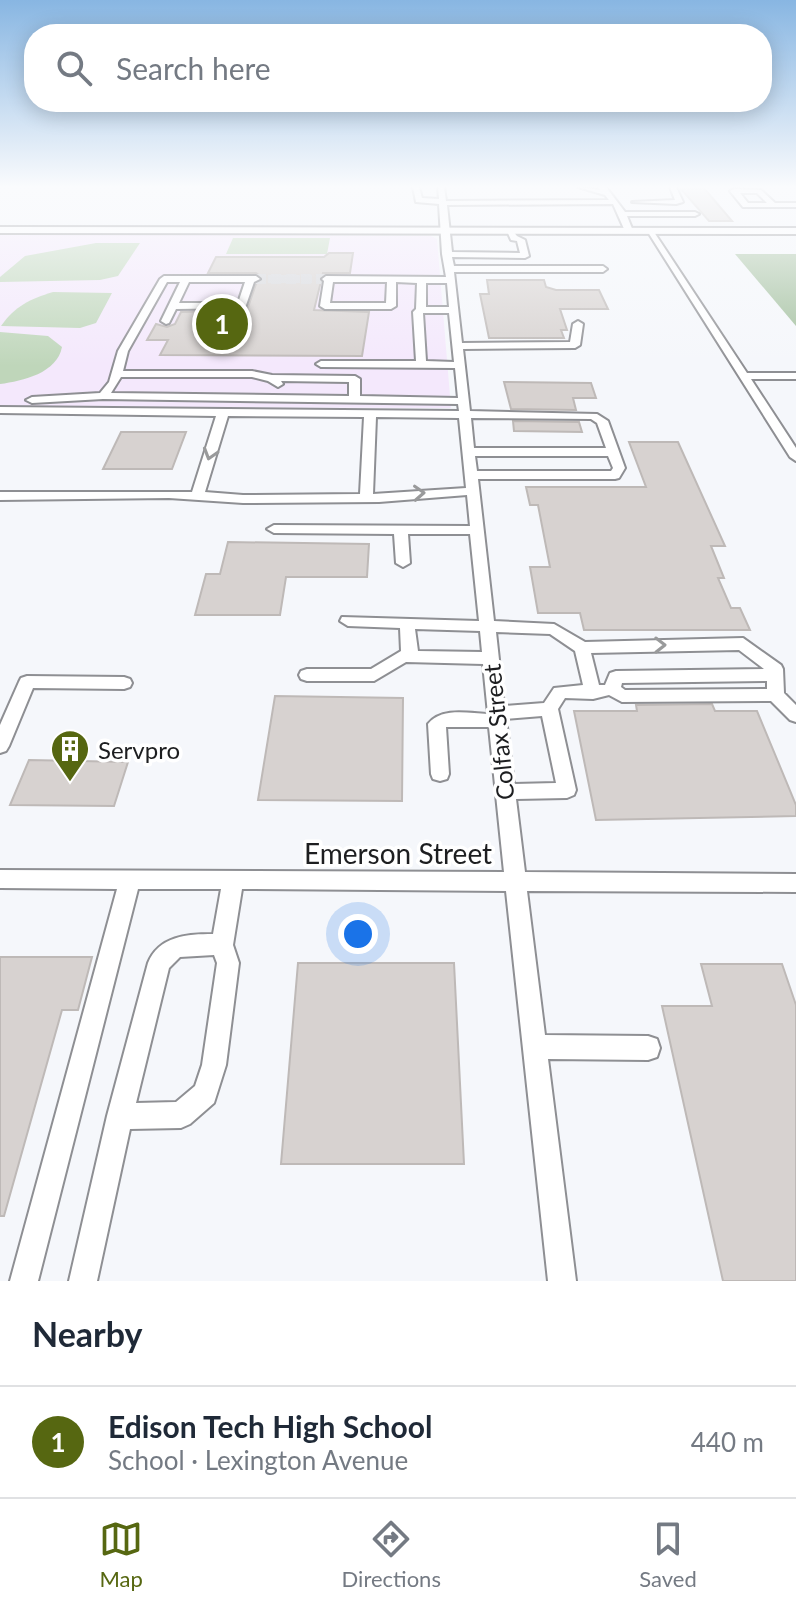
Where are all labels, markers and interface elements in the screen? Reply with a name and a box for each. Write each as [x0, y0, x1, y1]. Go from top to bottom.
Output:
search box [24, 24, 772, 112]
icon: search [52, 46, 96, 90]
text: Search here [116, 50, 271, 86]
pin: 1 [196, 294, 248, 354]
one-way arrow [203, 447, 219, 461]
one-way arrow [413, 485, 426, 502]
one-way arrow [654, 636, 667, 654]
street label: Colfax Street [476, 662, 520, 801]
building icon: Servpro [49, 728, 91, 783]
place label: Servpro [98, 735, 180, 764]
street label: Emerson Street [304, 836, 492, 870]
your location [338, 914, 378, 954]
text: Nearby [32, 1313, 143, 1354]
text: Edison Tech High School [108, 1408, 432, 1444]
text: 1 [50, 1426, 66, 1458]
text: 440 m [691, 1426, 764, 1458]
text: School · Lexington Avenue [108, 1444, 408, 1476]
tab: Map [99, 1517, 143, 1592]
tab: Directions [342, 1517, 441, 1592]
tab: Saved [639, 1517, 697, 1592]

